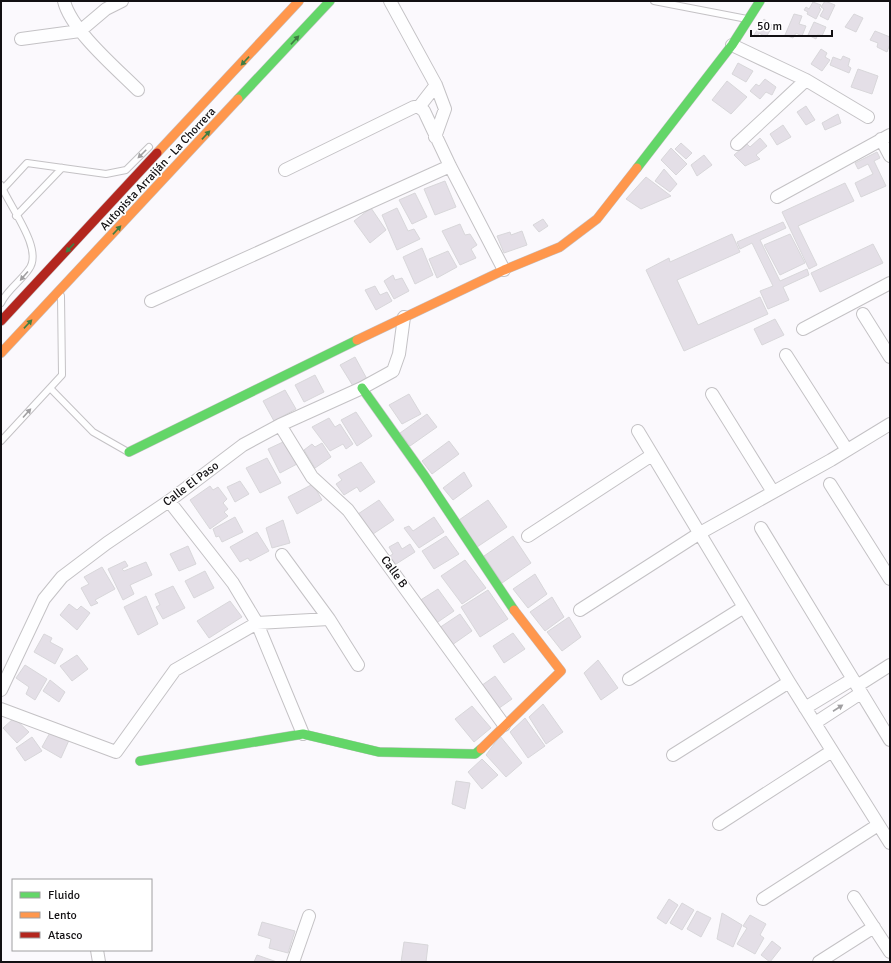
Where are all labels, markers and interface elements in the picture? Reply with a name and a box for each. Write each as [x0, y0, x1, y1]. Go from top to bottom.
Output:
scale bar [751, 12, 832, 38]
text: 50 m [757, 19, 782, 34]
one-way arrow [290, 35, 300, 45]
one-way arrow [240, 56, 249, 66]
street label: Autopista Arraiján - La Chorrera [97, 104, 219, 234]
one-way arrow [201, 130, 211, 140]
one-way arrow [137, 149, 147, 159]
one-way arrow [112, 225, 121, 234]
one-way arrow [65, 243, 75, 253]
one-way arrow [19, 270, 28, 281]
one-way arrow [23, 319, 33, 329]
one-way arrow [23, 407, 32, 418]
street label: Calle El Paso [160, 458, 222, 510]
street label: Calle B [377, 553, 411, 591]
one-way arrow [833, 704, 843, 712]
legend [12, 879, 152, 951]
text: Fluido [48, 888, 80, 903]
text: Lento [48, 908, 77, 923]
text: Atasco [48, 928, 83, 943]

